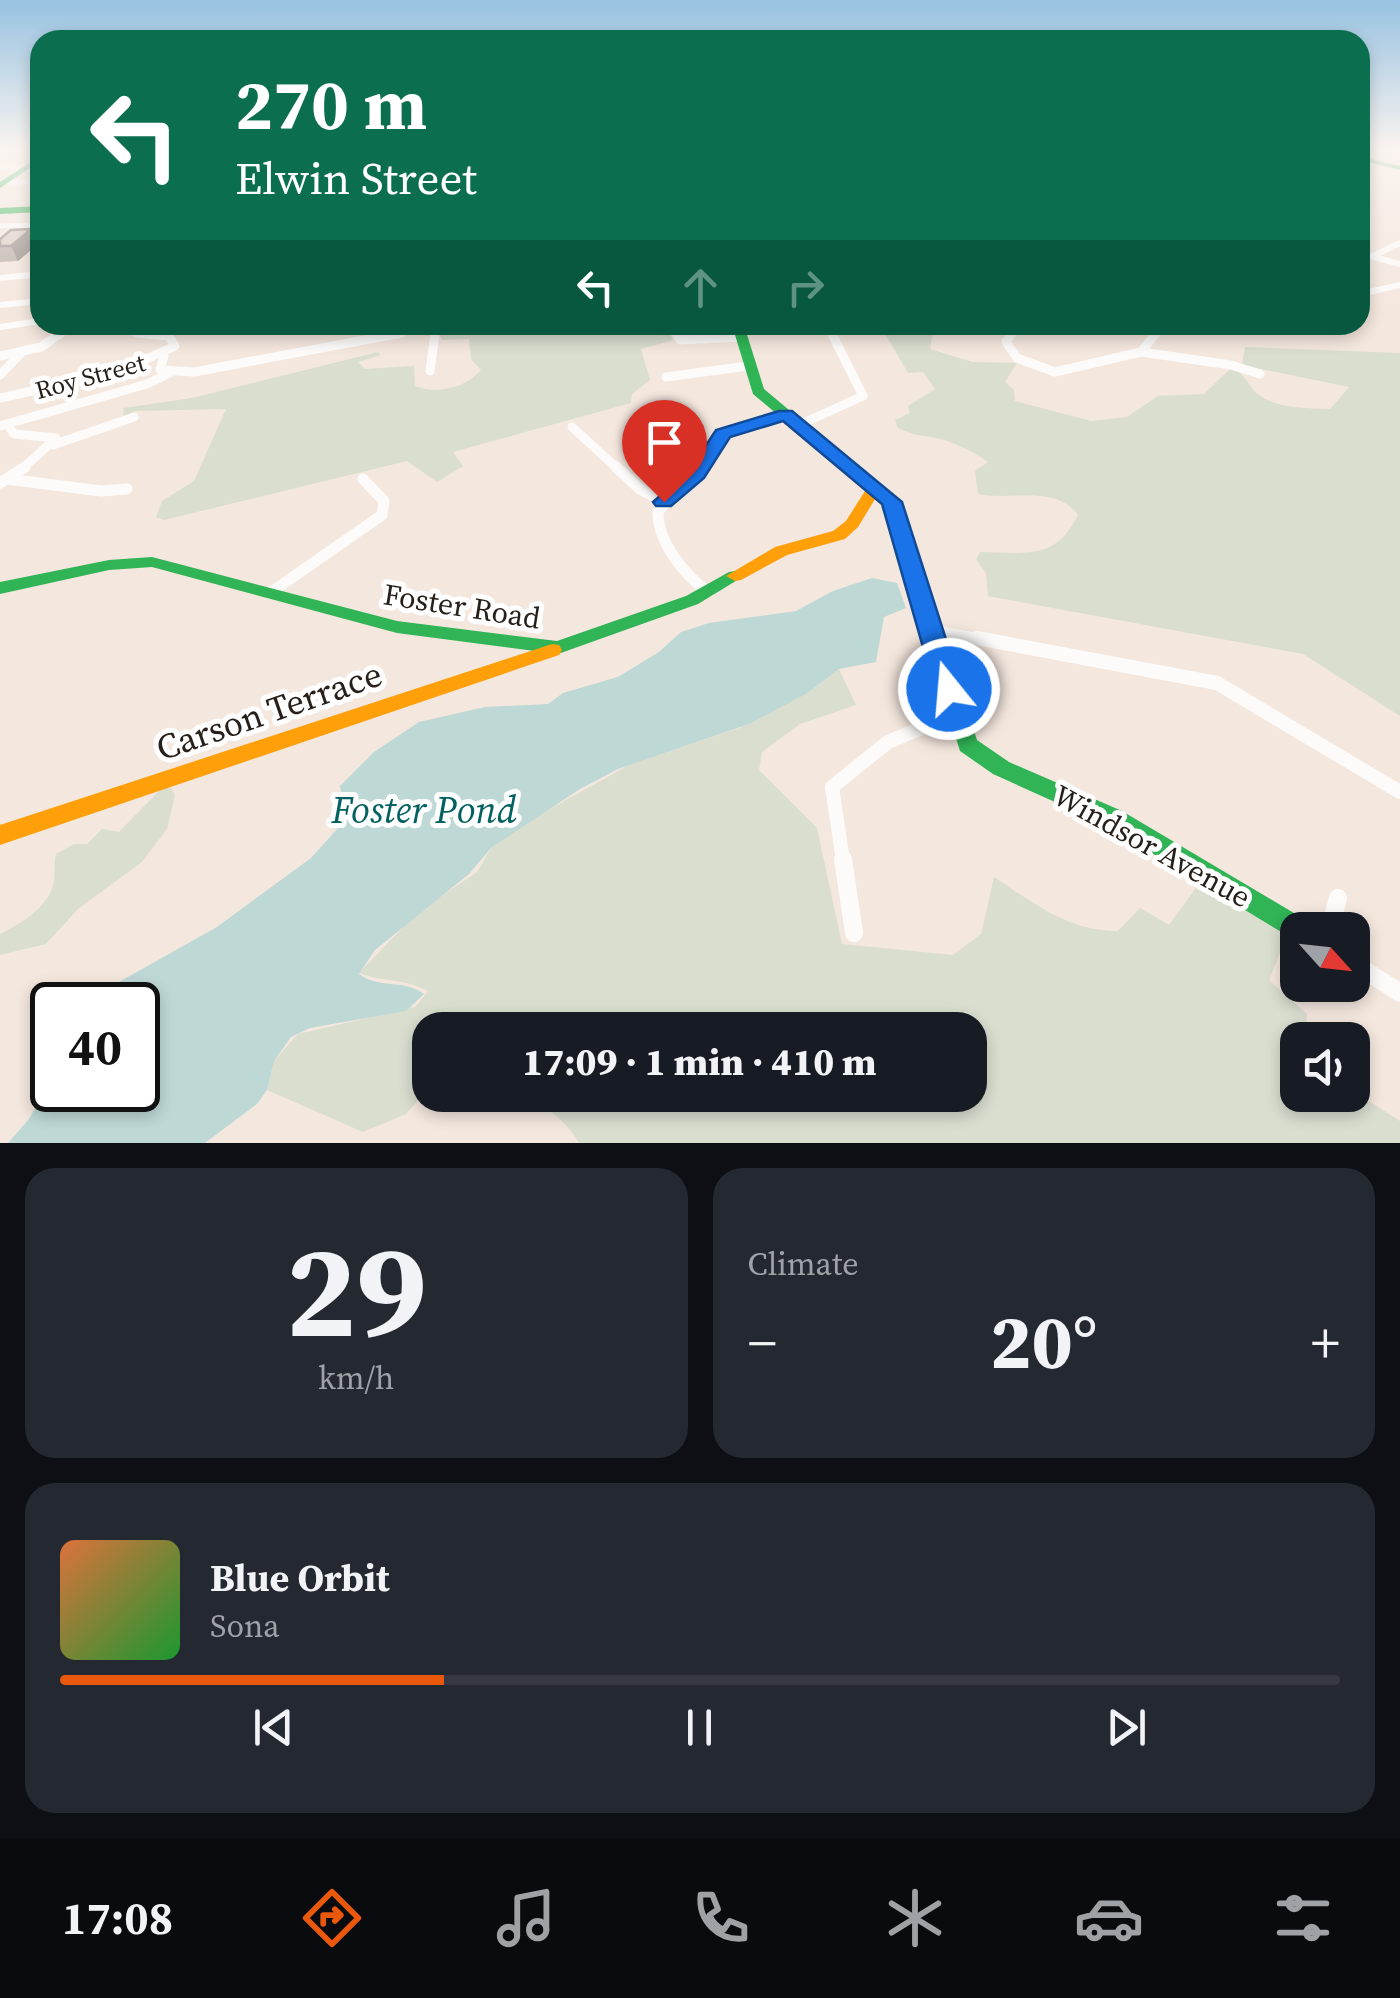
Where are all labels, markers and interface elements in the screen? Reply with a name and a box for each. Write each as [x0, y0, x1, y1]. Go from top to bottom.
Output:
text: 270 m [235, 56, 427, 152]
icon: left [70, 70, 200, 200]
text: Elwin Street [235, 147, 477, 209]
icon: left [568, 260, 623, 315]
icon: ahead [673, 260, 728, 315]
icon: right [778, 260, 833, 315]
street label: Roy Street [31, 345, 150, 407]
pin [622, 400, 707, 503]
icon: arrive [637, 415, 692, 470]
street label: Foster Road [381, 573, 543, 639]
position arrow [897, 637, 1001, 741]
street label: Carson Terrace [150, 650, 388, 772]
street label: Windsor Avenue [1046, 775, 1258, 917]
water label: Foster Pond [330, 784, 517, 836]
north arrow [1280, 912, 1370, 1002]
map controls [1280, 912, 1370, 1112]
speed limit sign: 40 [30, 982, 160, 1112]
button: sound [1280, 1022, 1370, 1112]
text: 17:09 · 1 min · 410 m [522, 1036, 877, 1088]
text: 29 [286, 1201, 427, 1380]
text: Climate [748, 1242, 859, 1286]
text: 20° [990, 1290, 1097, 1393]
text: − [748, 1305, 777, 1380]
text: + [1311, 1305, 1340, 1380]
text: km/h [318, 1356, 394, 1400]
text: Blue Orbit [210, 1552, 390, 1604]
text: Sona [210, 1604, 280, 1648]
icon: previous [246, 1700, 301, 1755]
icon: pause [672, 1700, 727, 1755]
icon: next [1099, 1700, 1154, 1755]
icon: directions [297, 1883, 367, 1953]
icon: music [491, 1883, 561, 1953]
icon: phone [686, 1883, 756, 1953]
icon: climate [880, 1883, 950, 1953]
icon: car [1074, 1883, 1144, 1953]
icon: filters [1268, 1883, 1338, 1953]
text: 17:08 [62, 1887, 173, 1949]

